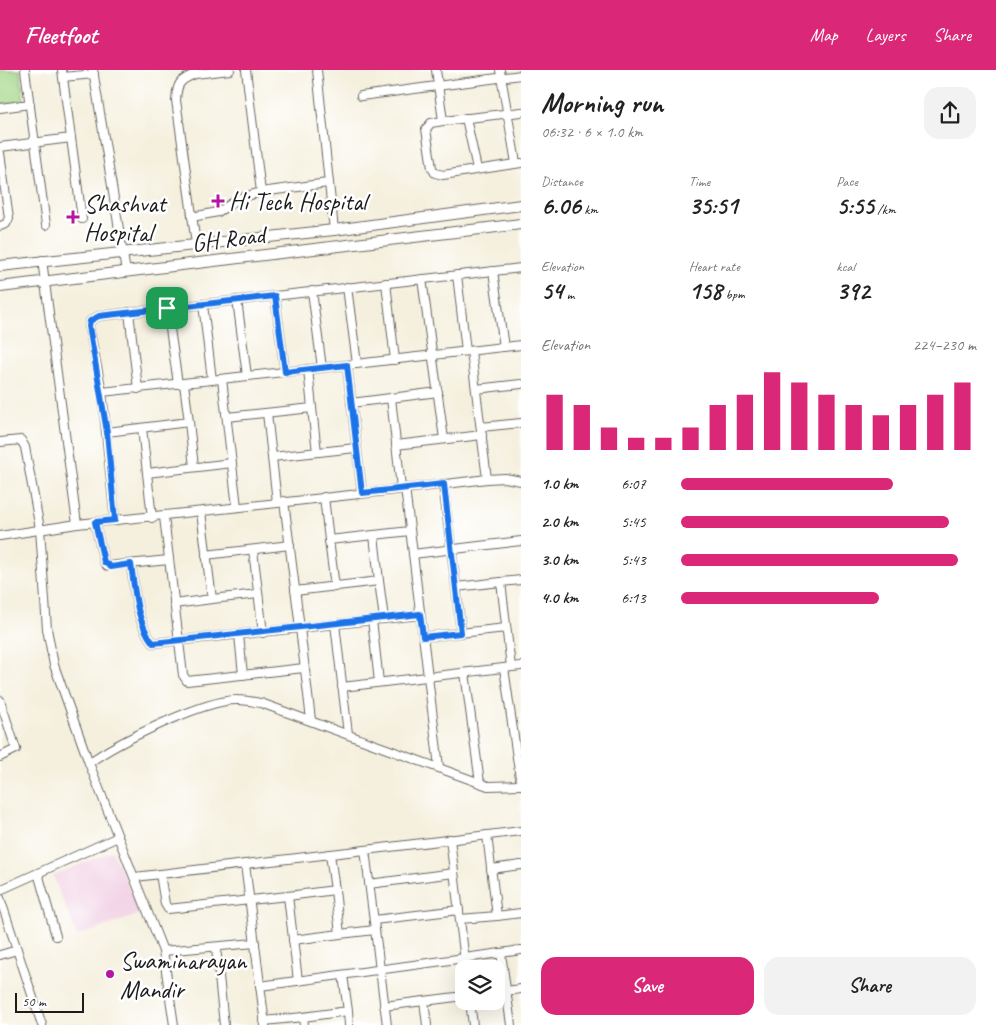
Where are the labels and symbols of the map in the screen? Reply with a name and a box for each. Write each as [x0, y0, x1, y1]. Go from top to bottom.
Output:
place label: Hi Tech Hospital [229, 186, 371, 218]
place label: Shashvat Hospital [84, 188, 168, 249]
marker: Hi Tech Hospital [211, 194, 225, 208]
marker: Shashvat Hospital [66, 210, 80, 224]
street label: GH Road [190, 218, 271, 259]
pin [146, 287, 188, 329]
place label: Swaminarayan Mandir [120, 945, 248, 1006]
marker: Swaminarayan Mandir [104, 968, 116, 980]
scale bar [15, 990, 84, 1013]

